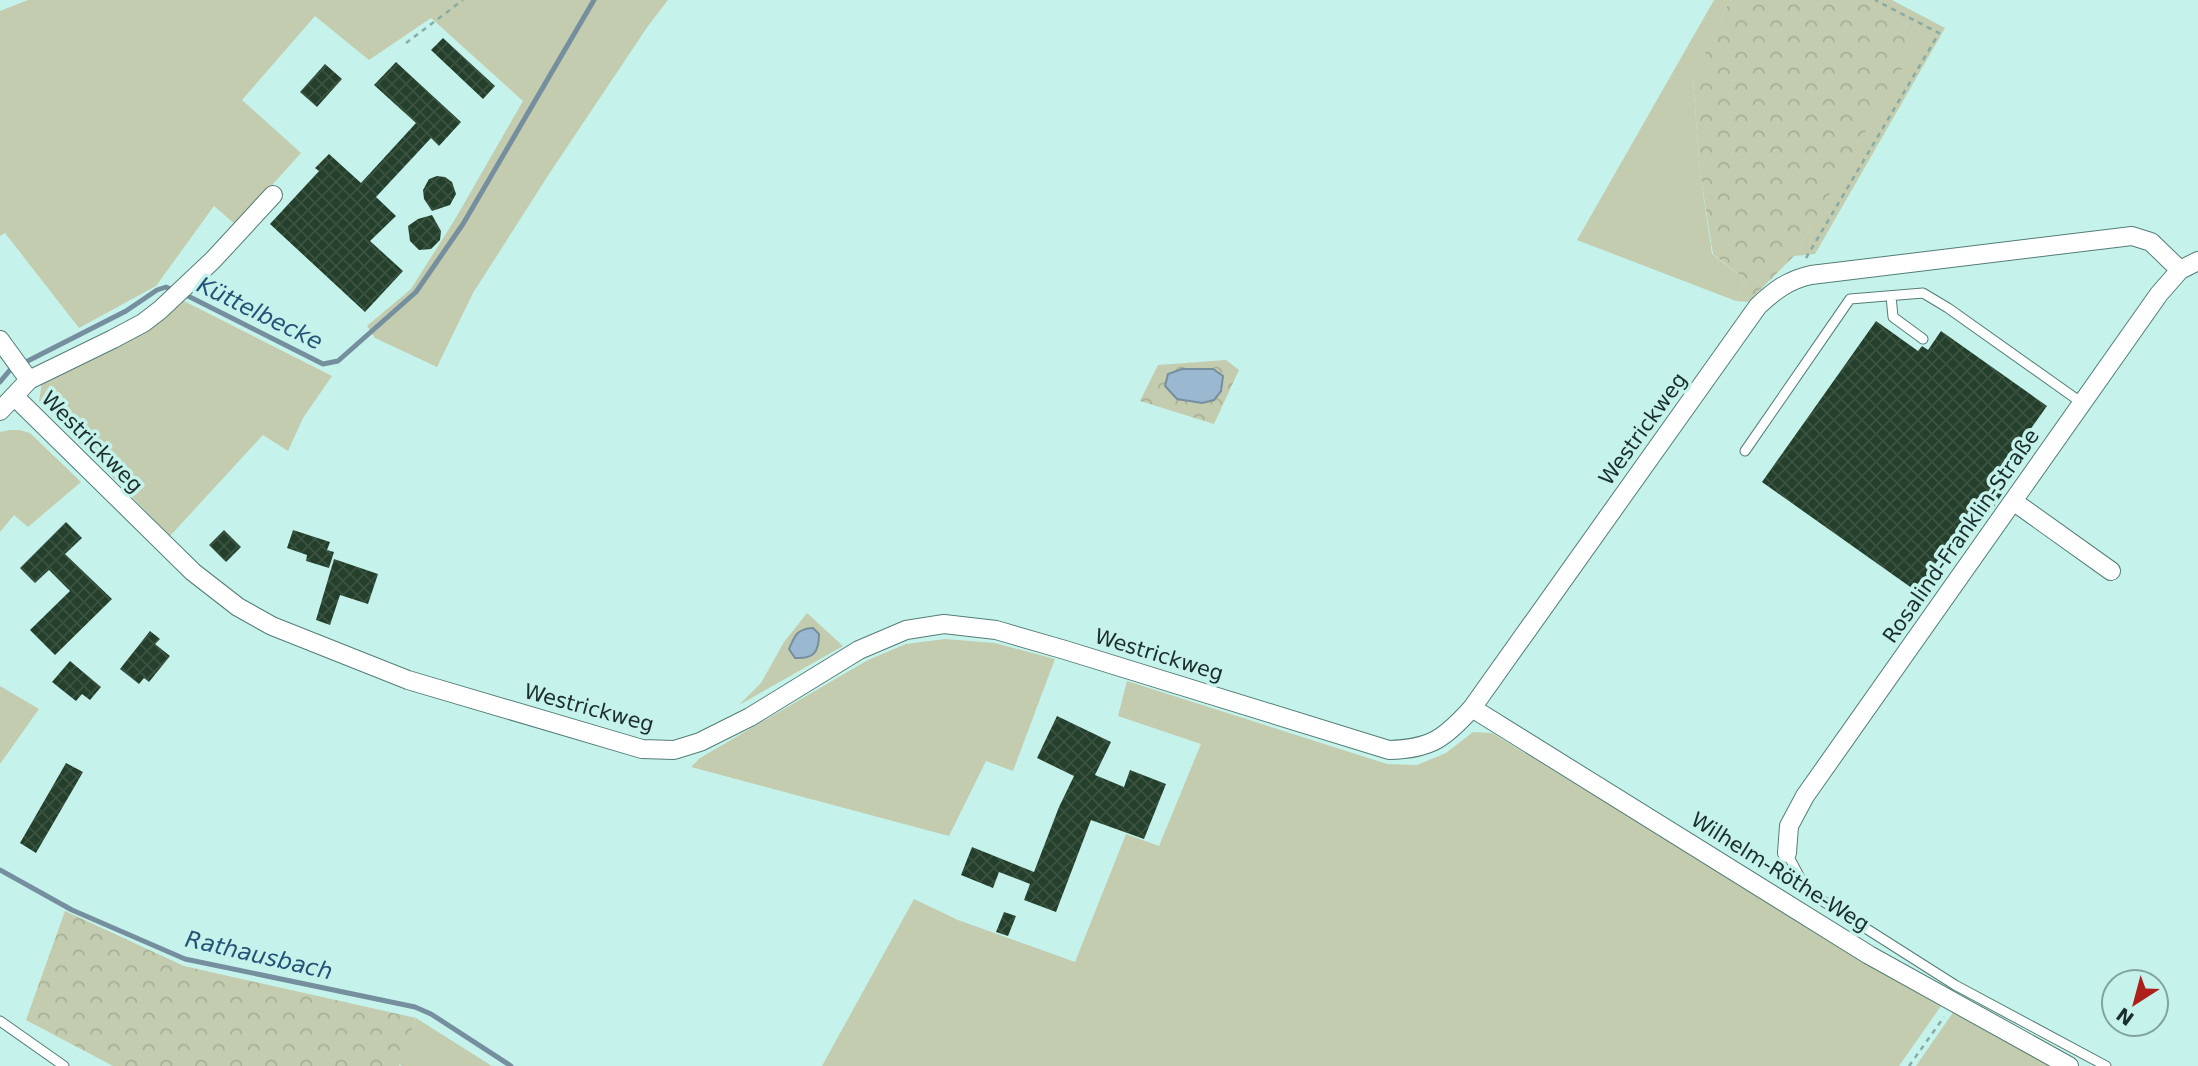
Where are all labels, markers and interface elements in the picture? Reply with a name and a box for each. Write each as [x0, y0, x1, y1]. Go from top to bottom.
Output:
water label: Küttelbecke [193, 271, 327, 355]
street label: Westrickweg [1594, 368, 1692, 490]
street label: Westrickweg [36, 386, 148, 498]
street label: Rosalind-Franklin-Straße [1878, 424, 2044, 648]
street label: Westrickweg [1092, 624, 1226, 686]
street label: Westrickweg [522, 679, 656, 737]
street label: Wilhelm-Röthe-Weg [1686, 807, 1874, 937]
water label: Rathausbach [183, 925, 335, 985]
north arrow [2100, 968, 2170, 1038]
text: N [2112, 1003, 2138, 1030]

